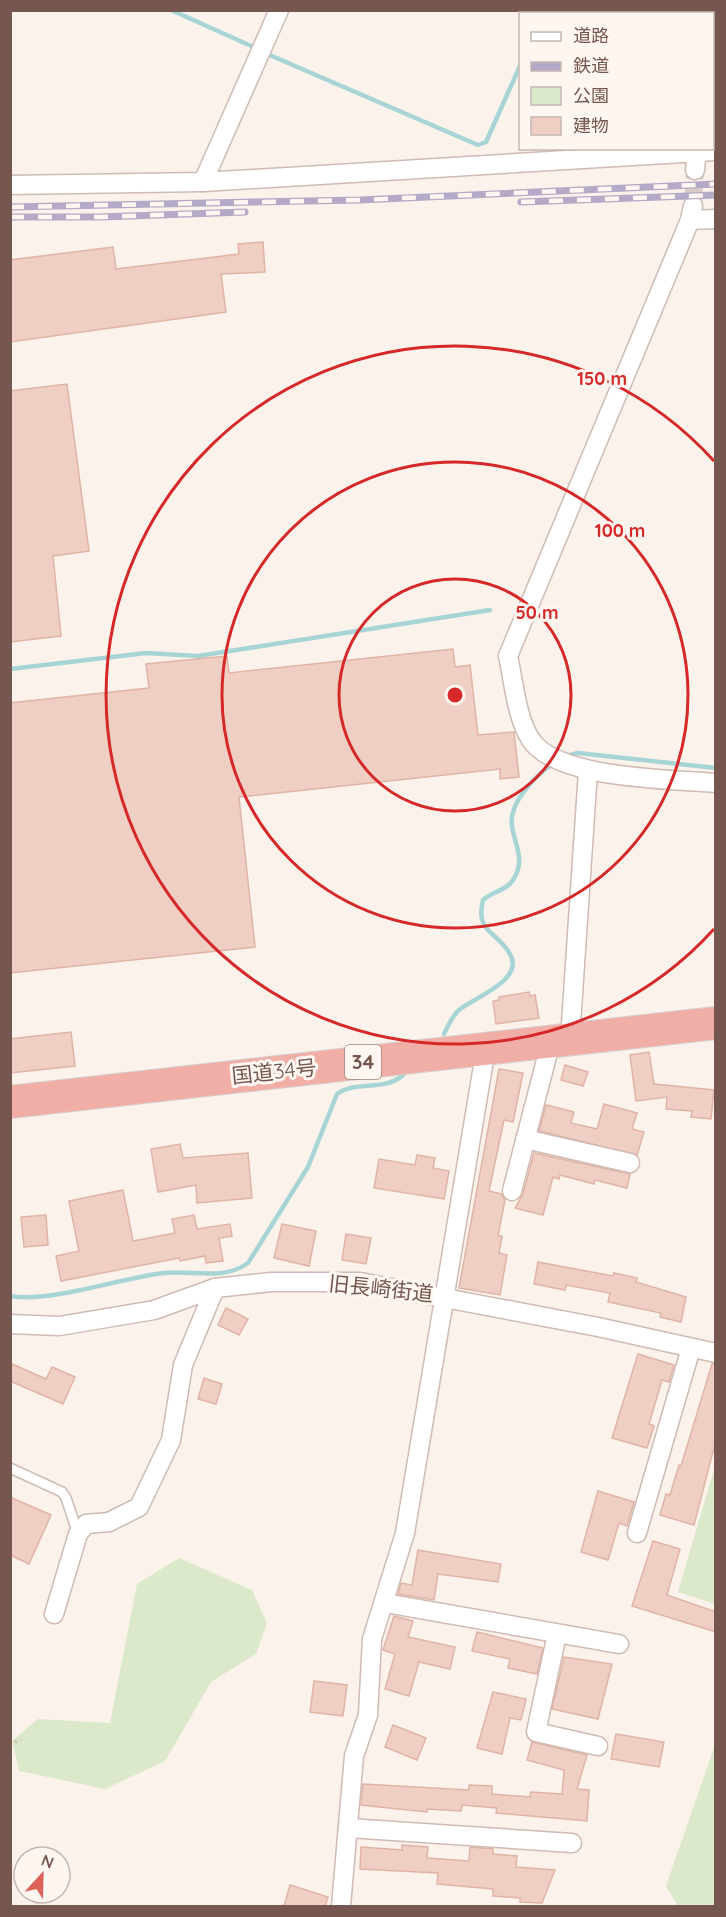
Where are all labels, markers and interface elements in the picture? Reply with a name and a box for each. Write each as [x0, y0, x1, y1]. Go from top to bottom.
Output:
legend [519, 12, 714, 150]
text: 道路 [573, 24, 609, 47]
text: 鉄道 [573, 54, 609, 77]
text: 公園 [573, 84, 609, 107]
text: 建物 [573, 114, 609, 137]
text: 150 m [577, 367, 627, 390]
text: 100 m [595, 519, 645, 542]
text: 50 m [515, 601, 559, 624]
centre of rings [445, 685, 465, 705]
road number: 34 [345, 1045, 381, 1079]
street label: 国道34号 [230, 1054, 318, 1088]
street label: 旧長崎街道 [328, 1270, 435, 1306]
north arrow [12, 1845, 72, 1905]
text: N [38, 1850, 57, 1873]

